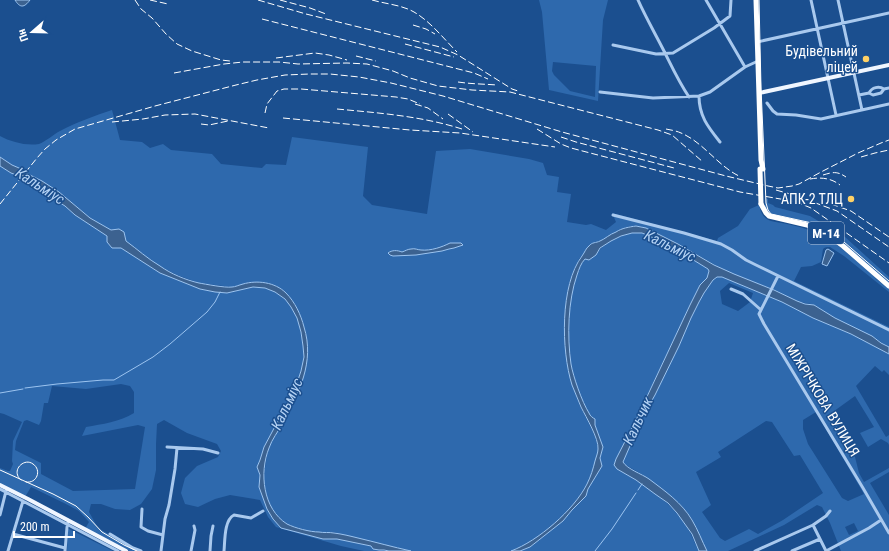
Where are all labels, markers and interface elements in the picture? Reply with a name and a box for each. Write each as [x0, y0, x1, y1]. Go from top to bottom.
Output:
north arrow [12, 12, 52, 52]
text: Пн [15, 27, 31, 43]
place label: Будівельний ліцей [785, 43, 858, 75]
marker: Будівельний ліцей [861, 54, 871, 64]
water label: Кальміус [12, 163, 68, 209]
place label: АПК-2 ТЛЦ [781, 191, 843, 207]
marker: АПК-2 ТЛЦ [846, 194, 856, 204]
road number: М-14 [808, 222, 844, 244]
water label: Кальміус [641, 226, 699, 266]
street label: МІЖРІЧКОВА ВУЛИЦЯ [783, 341, 863, 459]
water label: Кальміус [267, 375, 307, 433]
water label: Кальчик [619, 393, 657, 448]
scale bar [14, 513, 74, 539]
text: 200 m [20, 520, 50, 534]

